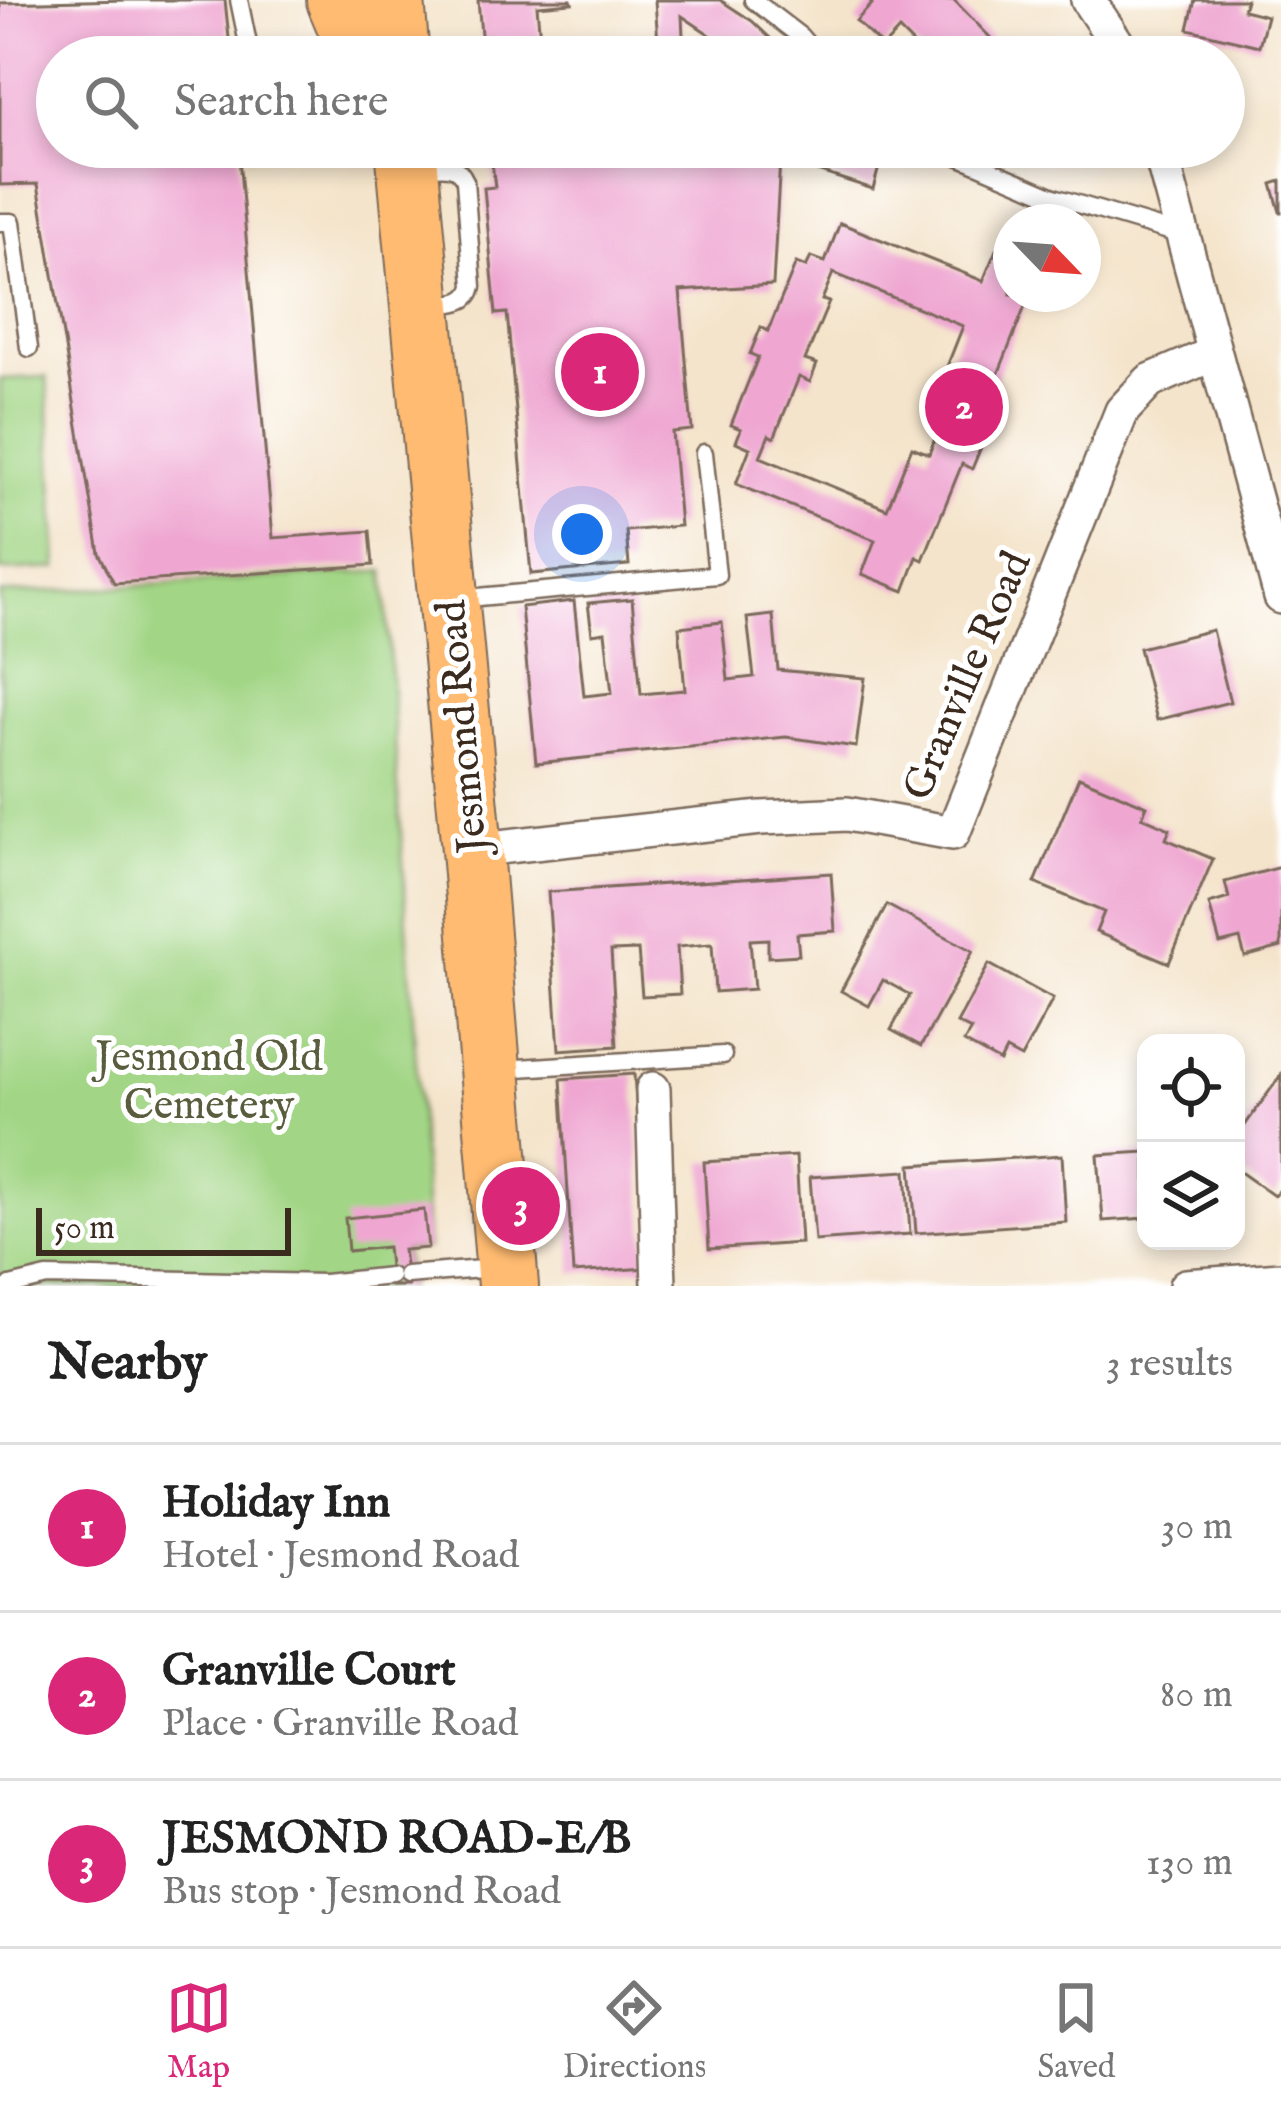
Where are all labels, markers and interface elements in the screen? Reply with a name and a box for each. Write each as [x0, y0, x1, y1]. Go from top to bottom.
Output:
search box [36, 36, 1245, 168]
icon: search [78, 69, 144, 135]
text: Search here [174, 74, 388, 131]
north arrow [993, 204, 1101, 312]
pin: 1 [561, 327, 639, 417]
pin: 2 [925, 362, 1003, 452]
your location [552, 504, 612, 564]
street label: Granville Road [892, 544, 1045, 809]
street label: Jesmond Road [426, 597, 501, 859]
park label: Jesmond Old Cemetery [91, 1032, 323, 1133]
map controls [1137, 1034, 1245, 1250]
button: locate [1137, 1034, 1245, 1142]
button: layers [1137, 1142, 1245, 1250]
pin: 3 [482, 1161, 560, 1251]
scale bar [36, 1202, 291, 1255]
text: 50 m [54, 1208, 115, 1250]
text: Nearby [48, 1332, 207, 1397]
text: 3 results [1106, 1340, 1233, 1389]
text: Holiday Inn [162, 1475, 390, 1532]
text: 1 [80, 1503, 94, 1552]
text: 30 m [1161, 1503, 1233, 1552]
text: Hotel · Jesmond Road [162, 1532, 519, 1581]
text: Granville Court [162, 1643, 456, 1700]
text: 2 [78, 1671, 96, 1720]
text: 80 m [1160, 1671, 1233, 1720]
text: Place · Granville Road [162, 1700, 518, 1749]
text: JESMOND ROAD-E/B [162, 1811, 631, 1868]
text: 3 [80, 1839, 94, 1888]
text: 130 m [1146, 1839, 1233, 1888]
text: Bus stop · Jesmond Road [162, 1868, 561, 1917]
tab: Map [166, 1975, 232, 2089]
tab: Directions [563, 1975, 706, 2089]
tab: Saved [1037, 1975, 1115, 2089]

